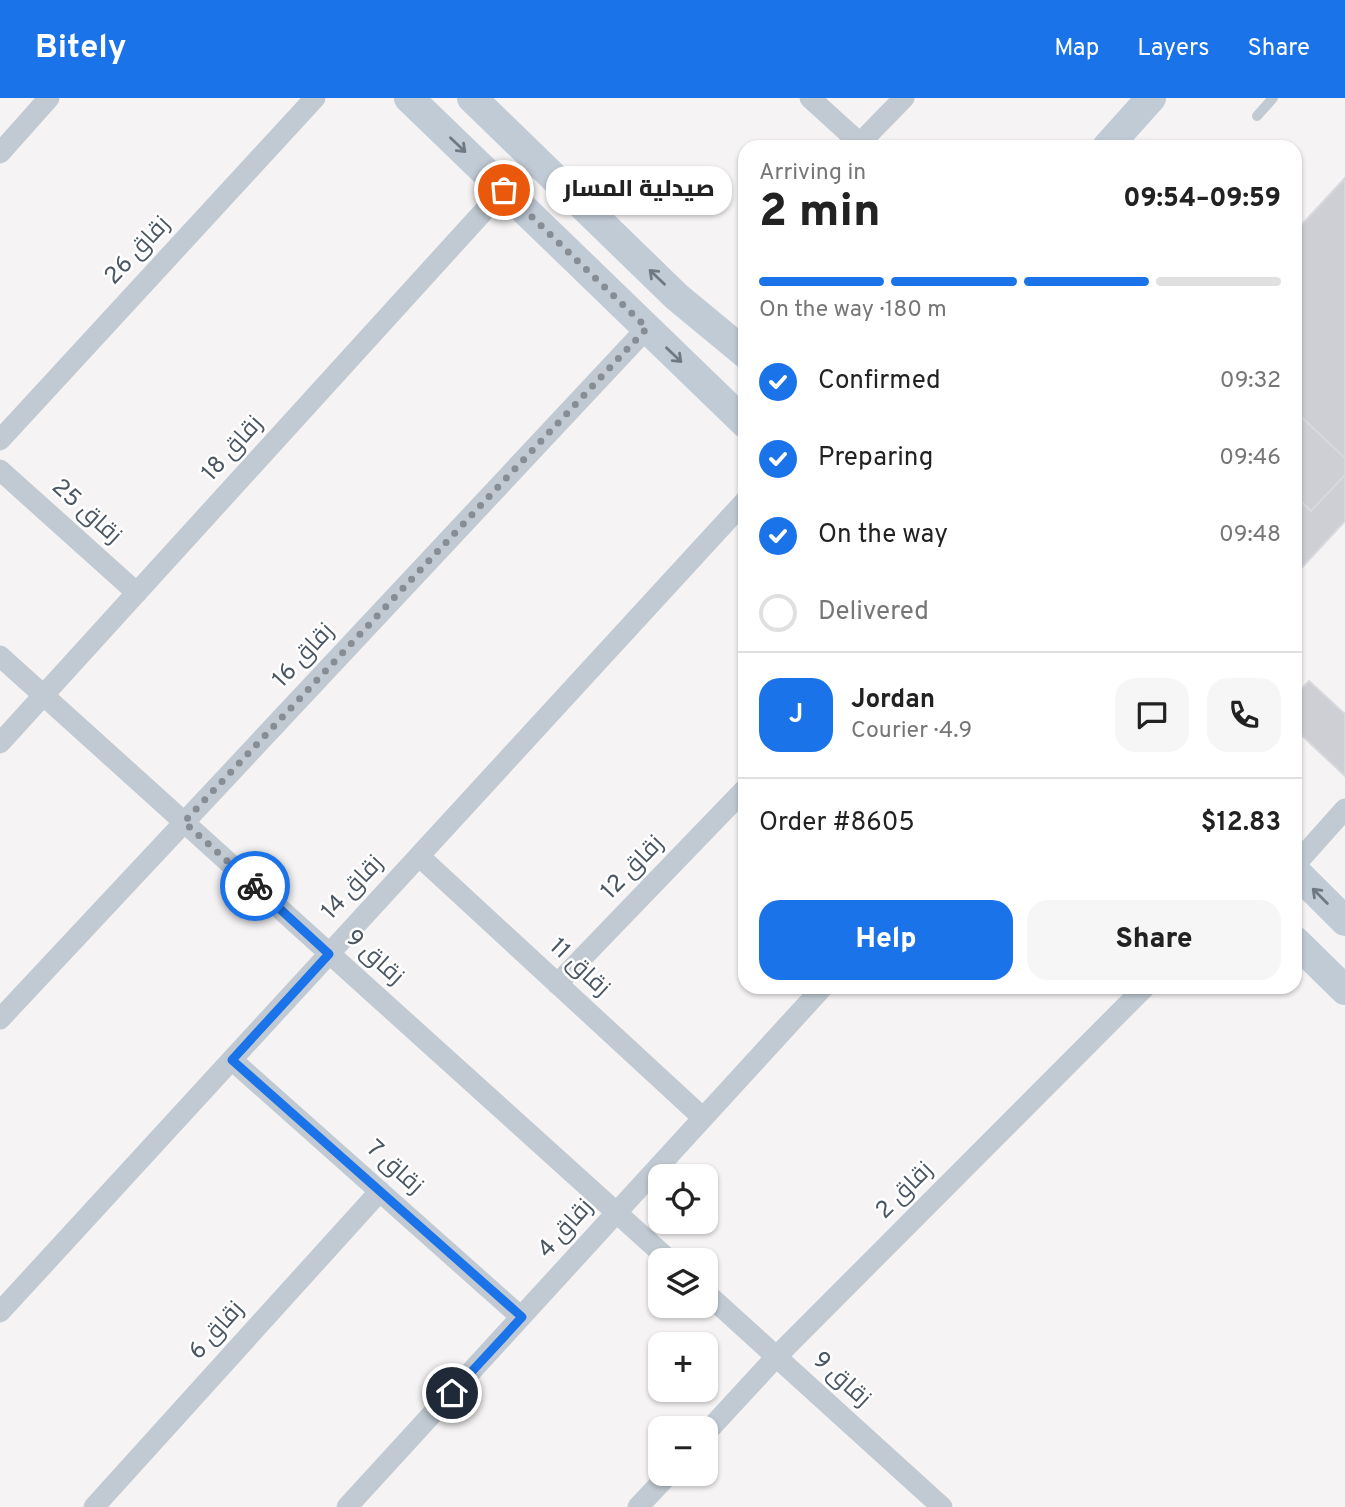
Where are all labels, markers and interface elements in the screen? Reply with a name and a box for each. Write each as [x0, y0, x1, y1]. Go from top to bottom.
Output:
text: Bitely [35, 28, 127, 70]
text: Map [1054, 34, 1099, 64]
text: Layers [1137, 34, 1209, 64]
text: Share [1247, 34, 1310, 64]
one-way arrow [449, 137, 466, 154]
text: Arriving in [759, 159, 866, 188]
pin [474, 160, 534, 220]
callout: صيدلية المسار [546, 166, 732, 214]
icon: bag [485, 171, 523, 209]
text: صيدلية المسار [563, 176, 715, 205]
text: 09:54–09:59 [1123, 183, 1281, 216]
text: 2 min [759, 184, 881, 243]
street label: زقاق 26 [99, 210, 177, 292]
one-way arrow [649, 269, 666, 286]
text: On the way · 180 m [759, 296, 947, 325]
one-way arrow [666, 346, 683, 363]
icon: check [759, 363, 797, 401]
text: Confirmed [818, 365, 941, 398]
text: 09:32 [1220, 367, 1281, 396]
street label: زقاق 18 [196, 410, 270, 488]
icon: check [759, 440, 797, 478]
text: Preparing [818, 442, 933, 475]
text: 09:46 [1219, 444, 1281, 473]
street label: زقاق 25 [45, 473, 127, 551]
icon: check [759, 517, 797, 555]
text: On the way [818, 519, 948, 552]
text: 09:48 [1219, 521, 1281, 550]
text: Delivered [818, 596, 929, 629]
street label: زقاق 16 [267, 617, 341, 695]
button: chat [1115, 678, 1189, 752]
button: phone [1207, 678, 1281, 752]
text: Jordan [851, 684, 935, 717]
text: J [789, 699, 803, 732]
text: Courier · 4.9 [851, 717, 972, 746]
text: Order #8605 [759, 807, 915, 840]
text: $12.83 [1201, 807, 1281, 840]
street label: زقاق 12 [595, 830, 671, 906]
street label: زقاق 14 [316, 849, 390, 927]
courier [220, 851, 290, 921]
icon: bike [236, 867, 274, 905]
one-way arrow [1312, 887, 1329, 904]
button: Help [759, 900, 1013, 980]
button: Share [1027, 900, 1281, 980]
street label: زقاق 9 [338, 924, 410, 992]
street label: زقاق 11 [542, 932, 616, 1004]
street label: زقاق 7 [359, 1134, 429, 1202]
street label: زقاق 2 [870, 1156, 940, 1226]
map controls [648, 1164, 718, 1486]
button: locate [648, 1164, 718, 1234]
street label: زقاق 4 [532, 1193, 600, 1265]
button: layers [648, 1248, 718, 1318]
street label: زقاق 6 [183, 1295, 251, 1367]
button: + [648, 1332, 718, 1402]
street label: زقاق 9 [805, 1346, 877, 1414]
pin [422, 1363, 482, 1423]
icon: home [433, 1374, 471, 1412]
button: − [648, 1416, 718, 1486]

